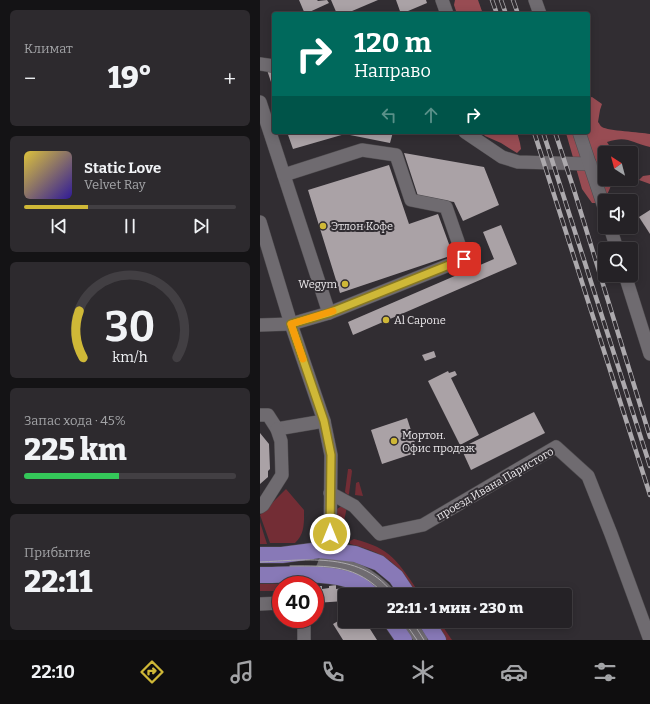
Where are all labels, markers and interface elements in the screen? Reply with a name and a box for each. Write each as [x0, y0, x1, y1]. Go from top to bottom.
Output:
text: 120 m [354, 26, 431, 59]
icon: right [288, 28, 340, 80]
text: Климат [24, 41, 73, 56]
text: 19° [108, 60, 152, 96]
text: Направо [354, 60, 431, 82]
text: − [24, 65, 36, 92]
text: + [223, 65, 236, 92]
icon: left [378, 104, 400, 126]
icon: ahead [420, 104, 442, 126]
icon: right [462, 104, 484, 126]
north arrow [598, 146, 638, 186]
map controls [598, 146, 638, 282]
text: Static Love [84, 159, 161, 177]
text: Velvet Ray [84, 177, 146, 192]
button: sound [598, 194, 638, 234]
icon: previous [48, 215, 70, 237]
icon: pause [119, 215, 141, 237]
icon: next [190, 215, 212, 237]
place label: Этлон Кофе [331, 220, 393, 233]
marker: Этлон Кофе [318, 221, 328, 231]
pin [447, 242, 481, 276]
button: search [598, 242, 638, 282]
icon: arrive [453, 248, 475, 270]
place label: Wegym [298, 278, 337, 291]
marker: Wegym [340, 279, 350, 289]
text: 30 [105, 302, 155, 352]
place label: Al Capone [394, 314, 446, 327]
marker: Al Capone [381, 315, 391, 325]
text: km/h [112, 349, 148, 366]
text: Запас хода · 45% [24, 413, 126, 428]
place label: Мортон. Офис продаж [402, 429, 476, 455]
text: 225 km [24, 432, 127, 468]
marker: Мортон. Офис продаж [389, 436, 399, 446]
street label: проезд Ивана Паристого [434, 445, 556, 523]
position arrow [309, 513, 351, 555]
text: Прибытие [24, 545, 91, 560]
text: 22:11 [24, 564, 92, 600]
speed limit sign: 40 [272, 576, 324, 628]
text: 22:11 · 1 мин · 230 m [387, 599, 523, 617]
icon: directions [138, 658, 166, 686]
icon: music [228, 658, 256, 686]
icon: phone [319, 658, 347, 686]
icon: climate [409, 658, 437, 686]
icon: car [500, 658, 528, 686]
icon: filters [591, 658, 619, 686]
text: 22:10 [31, 661, 75, 683]

